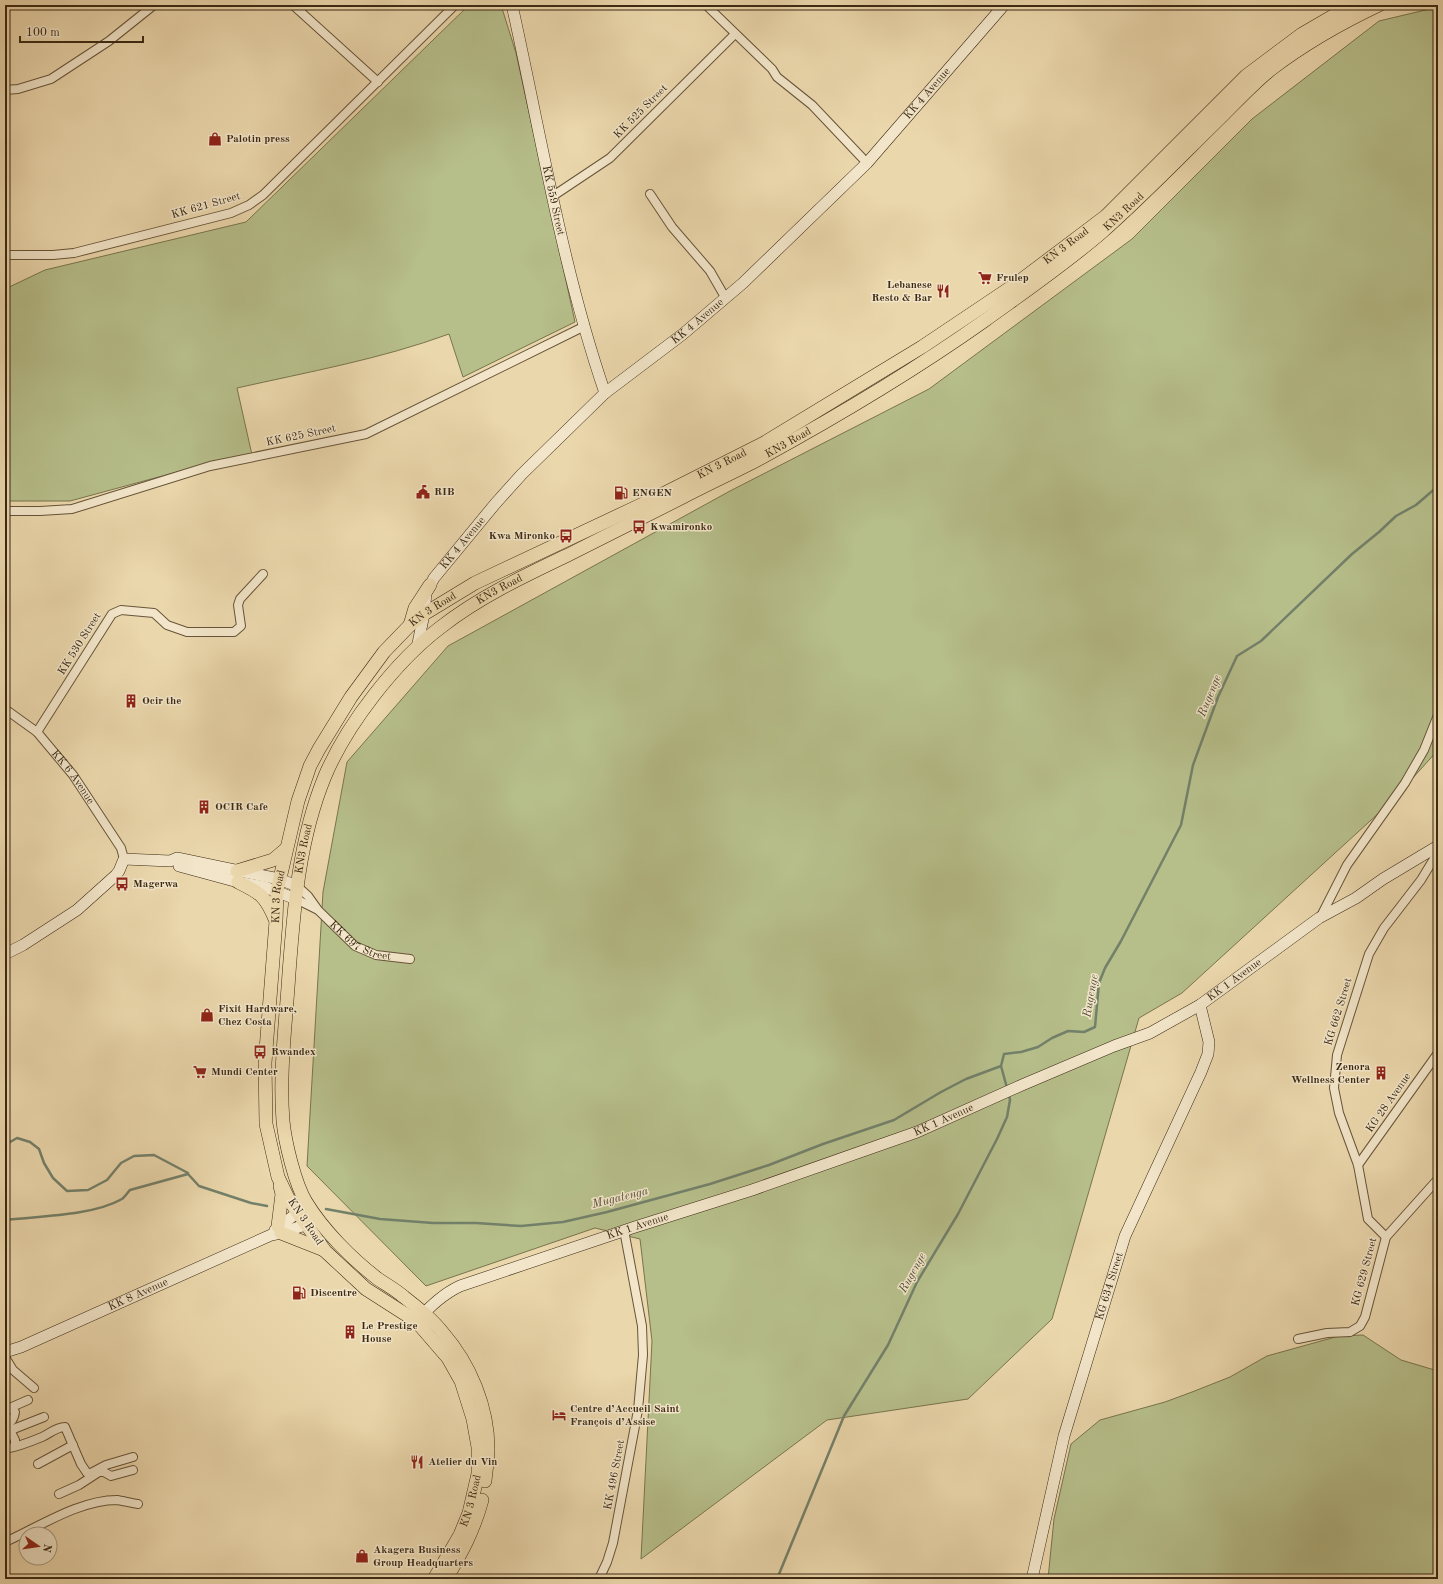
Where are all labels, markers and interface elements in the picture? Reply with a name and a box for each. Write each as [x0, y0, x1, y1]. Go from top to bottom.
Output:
scale bar [20, 18, 143, 44]
text: 100 m [26, 27, 60, 39]
street label: KK 4 Avenue [902, 66, 952, 121]
street label: KK 525 Street [612, 83, 670, 141]
shop icon: Palotin press [207, 131, 223, 147]
place label: Palotin press [226, 134, 290, 145]
street label: KK 559 Street [540, 165, 566, 237]
street label: KK 621 Street [170, 191, 242, 221]
street label: KN3 Road [1101, 191, 1146, 233]
street label: KN 3 Road [1041, 225, 1091, 267]
supermarket icon: Frulep [977, 270, 993, 286]
place label: Frulep [996, 273, 1029, 284]
place label: Lebanese Resto & Bar [872, 280, 932, 304]
restaurant icon: Lebanese Resto & Bar [935, 283, 951, 299]
street label: KK 4 Avenue [669, 297, 726, 346]
street label: KK 625 Street [265, 423, 337, 449]
street label: KN3 Road [763, 425, 813, 460]
street label: KN 3 Road [695, 447, 749, 481]
public building icon: RIB [415, 484, 431, 500]
fuel station icon: ENGEN [613, 485, 629, 501]
place label: RIB [434, 487, 455, 498]
place label: ENGEN [632, 488, 673, 499]
street label: KK 4 Avenue [438, 515, 487, 571]
bus stop icon: Kwamironko [631, 519, 647, 535]
place label: Kwamironko [650, 522, 713, 533]
bus stop icon: Kwa Mironko [558, 528, 574, 544]
place label: Kwa Mironko [489, 531, 555, 542]
street label: KN3 Road [474, 572, 525, 607]
street label: KN 3 Road [407, 590, 458, 629]
street label: KK 530 Street [56, 611, 104, 677]
water label: Rugenge [1196, 673, 1224, 719]
building icon: Ocir the [123, 693, 139, 709]
place label: Ocir the [142, 696, 181, 707]
street label: KK 6 Avenue [49, 748, 96, 806]
building icon: OCIR Cafe [196, 799, 212, 815]
place label: OCIR Cafe [215, 802, 268, 813]
street label: KN3 Road [294, 822, 314, 875]
street label: KN 3 Road [270, 869, 287, 924]
bus stop icon: Magerwa [114, 876, 130, 892]
place label: Magerwa [133, 879, 179, 890]
street label: KK 697 Street [327, 919, 392, 962]
street label: KK 1 Avenue [1205, 957, 1263, 1003]
water label: Rugenge [1081, 973, 1101, 1020]
street label: KG 662 Street [1323, 977, 1355, 1047]
place label: Fixit Hardware, Chez Costa [218, 1004, 297, 1028]
shop icon: Fixit Hardware, Chez Costa [199, 1007, 215, 1023]
bus stop icon: Rwandex [252, 1044, 268, 1060]
place label: Rwandex [271, 1047, 316, 1058]
place label: Zenora Wellness Center [1291, 1062, 1370, 1086]
supermarket icon: Mundi Center [192, 1064, 208, 1080]
building icon: Zenora Wellness Center [1373, 1065, 1389, 1081]
place label: Mundi Center [211, 1067, 278, 1078]
street label: KG 28 Avenue [1365, 1071, 1413, 1135]
street label: KK 1 Avenue [912, 1102, 975, 1138]
water label: Mugatenga [590, 1185, 650, 1211]
street label: KN 3 Road [285, 1197, 325, 1248]
street label: KK 1 Avenue [605, 1211, 670, 1242]
street label: KG 629 Street [1351, 1237, 1379, 1307]
water label: Rugenge [897, 1251, 929, 1296]
street label: KG 634 Street [1094, 1251, 1125, 1322]
street label: KK 8 Avenue [106, 1276, 170, 1313]
fuel station icon: Discentre [291, 1285, 307, 1301]
place label: Discentre [310, 1288, 357, 1299]
place label: Le Prestige House [361, 1321, 418, 1345]
building icon: Le Prestige House [342, 1324, 358, 1340]
place label: Centre d’Accueil Saint François d’Assise [570, 1404, 680, 1428]
hotel icon: Centre d’Accueil Saint François d’Assise [551, 1407, 567, 1423]
street label: KK 496 Street [603, 1439, 627, 1511]
restaurant icon: Atelier du Vin [409, 1454, 425, 1470]
place label: Atelier du Vin [428, 1457, 497, 1468]
street label: KN 3 Road [458, 1473, 483, 1529]
north arrow [18, 1526, 58, 1566]
text: N [40, 1543, 53, 1554]
place label: Akagera Business Group Headquarters [373, 1545, 473, 1569]
shop icon: Akagera Business Group Headquarters [354, 1548, 370, 1564]

